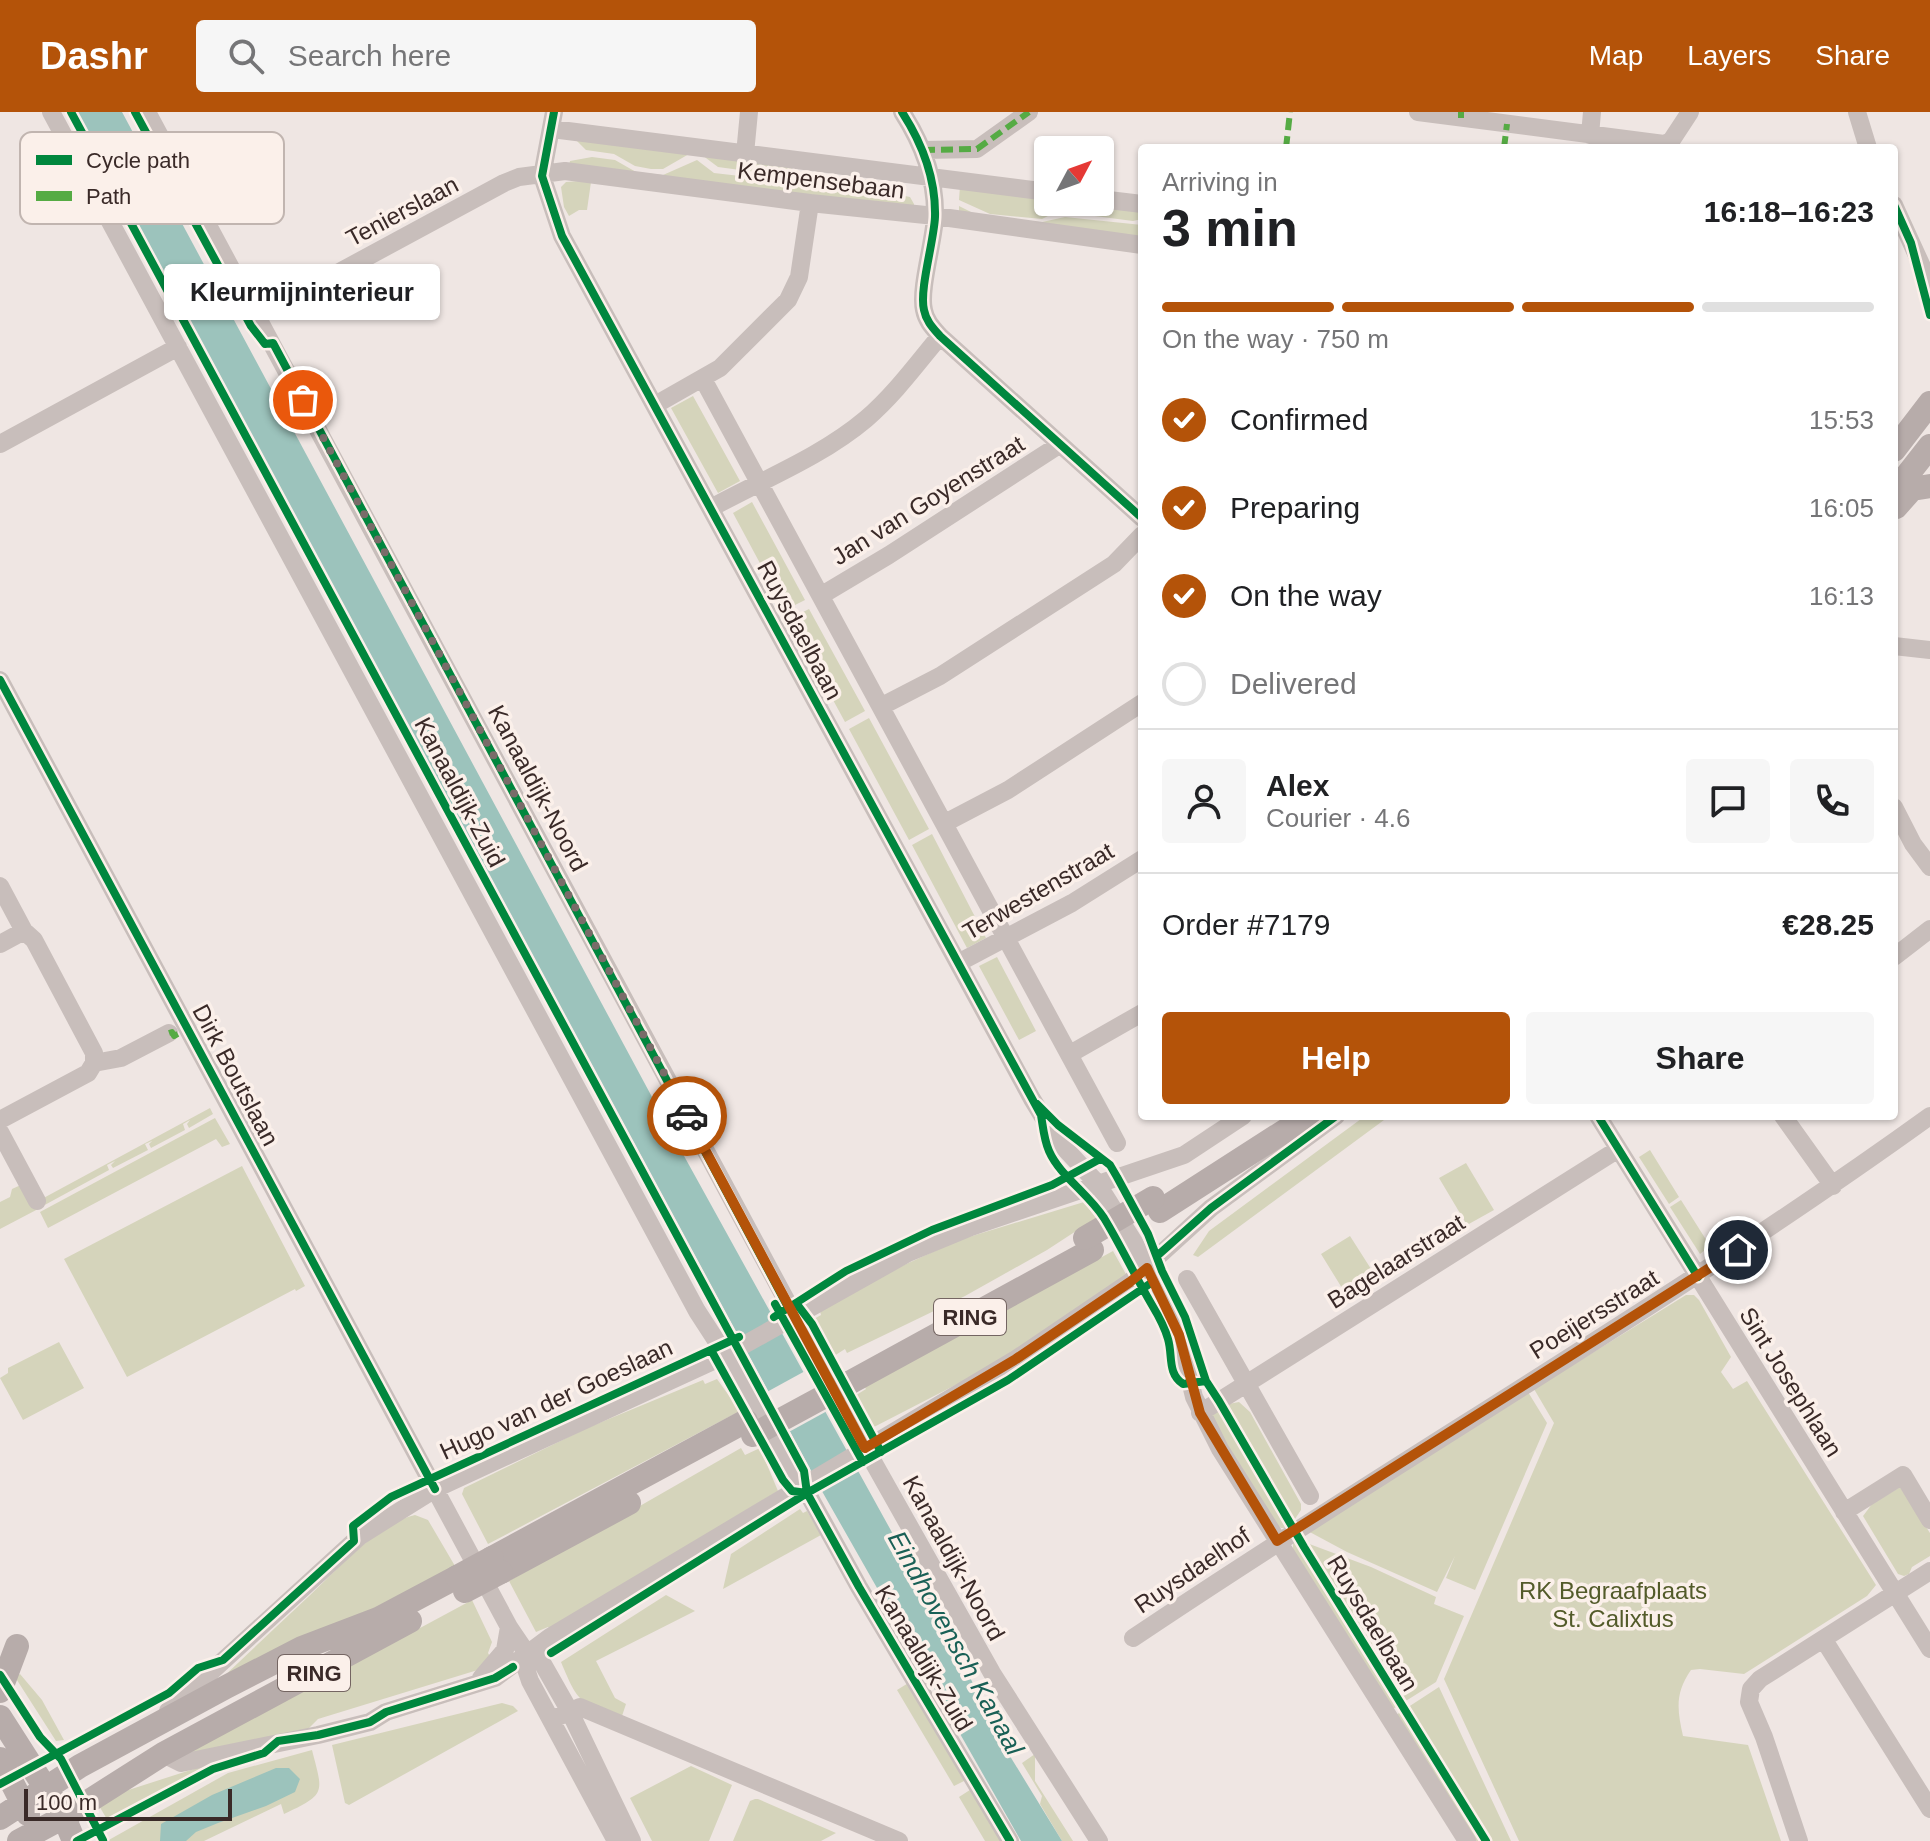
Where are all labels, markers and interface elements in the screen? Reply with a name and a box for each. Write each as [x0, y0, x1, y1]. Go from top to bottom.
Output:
search box [196, 20, 756, 92]
icon: search [224, 34, 268, 78]
text: Dashr [40, 35, 148, 77]
text: Search here [288, 39, 451, 72]
text: Map [1589, 40, 1643, 71]
text: Layers [1687, 40, 1771, 71]
text: Share [1815, 40, 1890, 71]
legend [20, 132, 284, 224]
north arrow [1034, 136, 1114, 216]
map controls [1034, 136, 1114, 216]
text: Cycle path [86, 148, 190, 173]
street label: Kempensebaan [736, 156, 906, 204]
text: Arriving in [1162, 167, 1278, 197]
street label: Tenierslaan [341, 170, 463, 252]
text: Path [86, 184, 131, 209]
text: 16:18–16:23 [1704, 195, 1874, 228]
text: 3 min [1162, 199, 1298, 257]
callout: Kleurmijninterieur [165, 264, 441, 320]
text: Kleurmijninterieur [190, 277, 414, 307]
text: On the way · 750 m [1162, 324, 1389, 354]
pin [269, 366, 337, 434]
icon: bag [281, 378, 325, 422]
icon: check [1162, 398, 1206, 442]
text: Confirmed [1230, 403, 1368, 436]
text: 15:53 [1809, 405, 1874, 435]
street label: Jan van Goyenstraat [827, 430, 1029, 570]
icon: check [1162, 486, 1206, 530]
text: Preparing [1230, 491, 1360, 524]
text: 16:05 [1809, 493, 1874, 523]
street label: Ruysdaelbaan [752, 556, 848, 704]
icon: check [1162, 574, 1206, 618]
text: On the way [1230, 579, 1382, 612]
text: 16:13 [1809, 581, 1874, 611]
text: Delivered [1230, 667, 1357, 700]
street label: Kanaaldijk-Noord [483, 700, 593, 876]
street label: Kanaaldijk-Zuid [409, 713, 511, 871]
button: person [1162, 759, 1246, 843]
button: chat [1686, 759, 1770, 843]
button: phone [1790, 759, 1874, 843]
text: Alex [1266, 769, 1329, 802]
text: Courier · 4.6 [1266, 803, 1411, 833]
street label: Terwestenstraat [958, 837, 1118, 945]
text: Order #7179 [1162, 908, 1330, 941]
text: €28.25 [1782, 908, 1874, 941]
street label: Dirk Boutslaan [187, 1000, 285, 1150]
button: Help [1162, 1012, 1510, 1104]
button: Share [1526, 1012, 1874, 1104]
courier [647, 1076, 727, 1156]
icon: car [665, 1094, 709, 1138]
street label: Bagelaarstraat [1323, 1208, 1470, 1314]
pin [1704, 1216, 1772, 1284]
icon: home [1716, 1228, 1760, 1272]
street label: Poeijersstraat [1525, 1263, 1664, 1364]
road number: RING [934, 1299, 1006, 1335]
street label: Sint Josephlaan [1734, 1302, 1848, 1462]
street label: Hugo van der Goeslaan [435, 1333, 677, 1465]
street label: Kanaaldijk-Noord [898, 1471, 1010, 1645]
street label: Ruysdaelhof [1129, 1521, 1255, 1618]
water label: Eindhovensch Kanaal [882, 1526, 1031, 1761]
street label: Ruysdaelbaan [1322, 1550, 1424, 1696]
park label: RK Begraafplaats St. Calixtus [1519, 1577, 1707, 1632]
street label: Kanaaldijk-Zuid [870, 1580, 978, 1736]
road number: RING [278, 1655, 350, 1691]
scale bar [24, 1785, 232, 1821]
text: 100 m [36, 1790, 97, 1815]

